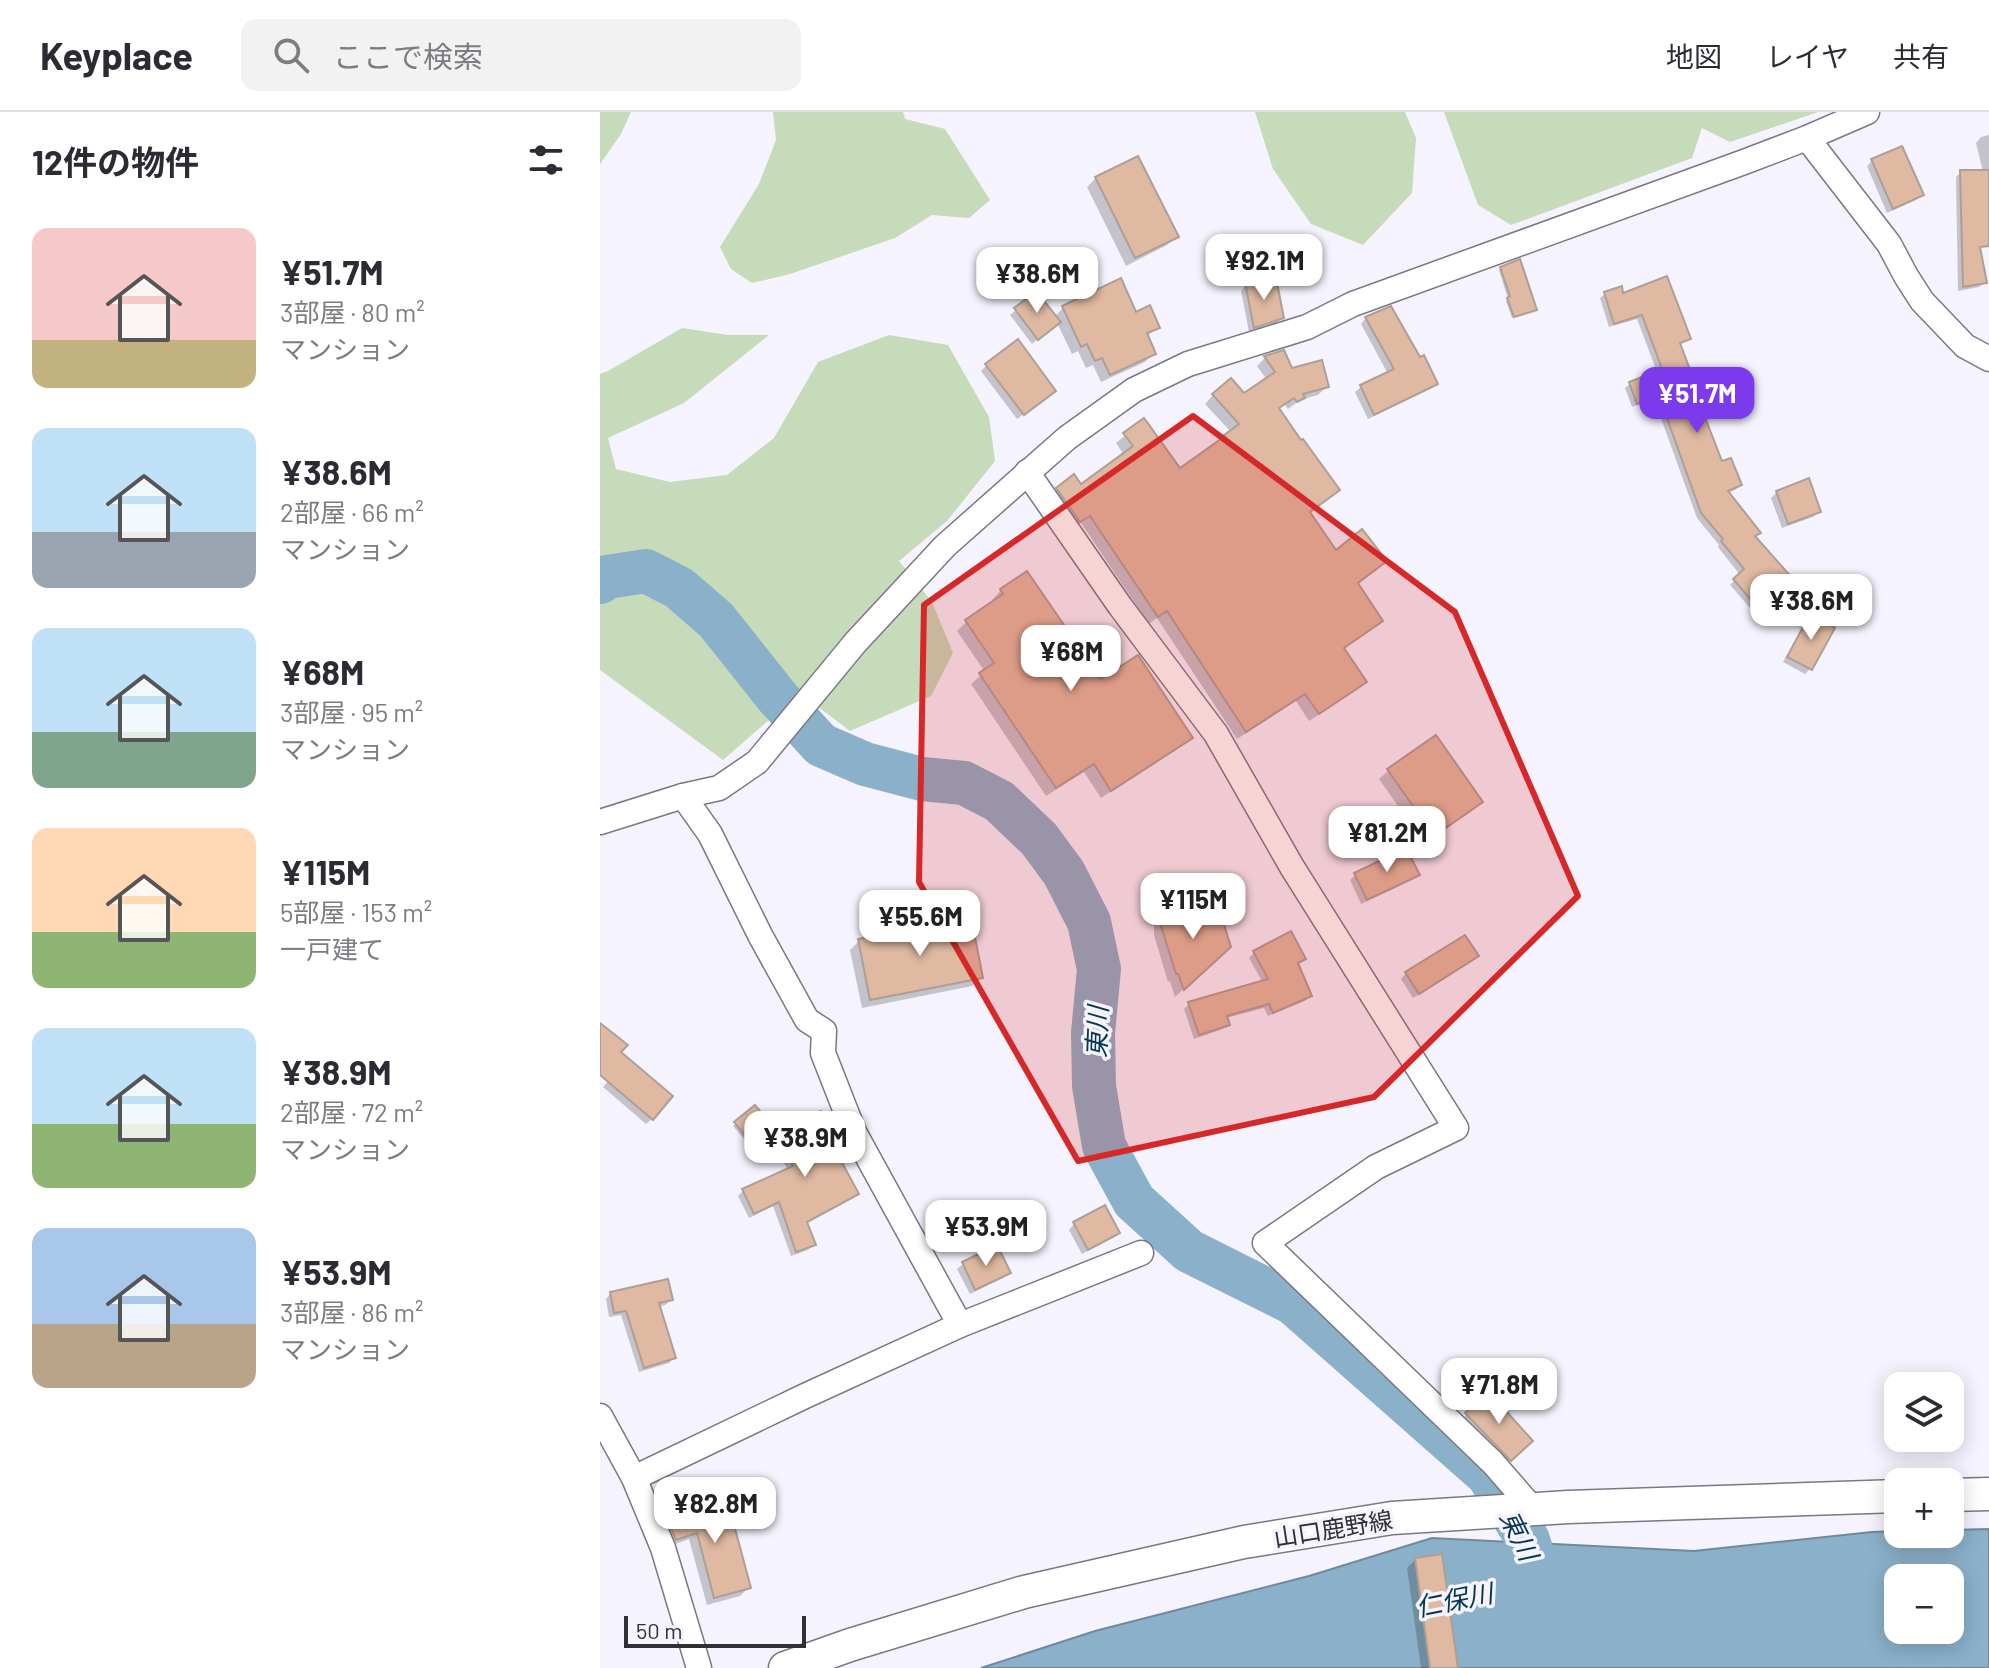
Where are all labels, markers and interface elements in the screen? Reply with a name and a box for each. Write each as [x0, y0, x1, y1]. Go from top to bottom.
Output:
search box [241, 19, 801, 91]
text: Keyplace [40, 32, 193, 78]
icon: search [269, 33, 313, 77]
text: ここで検索 [333, 38, 483, 74]
text: 地図 [1666, 39, 1722, 73]
text: レイヤ [1766, 39, 1849, 73]
text: 共有 [1893, 39, 1949, 73]
icon: filters [524, 138, 568, 182]
text: 12件の物件 [32, 141, 199, 182]
pin: ¥92.1M [1199, 234, 1329, 302]
text: ¥92.1M [1223, 244, 1305, 275]
pin: ¥38.6M [972, 247, 1102, 315]
text: ¥51.7M [280, 251, 384, 292]
text: ¥38.6M [994, 257, 1080, 288]
icon: home [96, 260, 192, 356]
text: 3部屋 · 80 m² [280, 296, 425, 327]
text: マンション [280, 333, 410, 364]
pin: ¥51.7M [1632, 367, 1762, 435]
text: ¥51.7M [1657, 377, 1737, 408]
text: ¥38.6M [280, 451, 392, 492]
icon: home [96, 460, 192, 556]
text: 2部屋 · 66 m² [280, 496, 424, 527]
text: マンション [280, 533, 410, 564]
pin: ¥38.6M [1746, 574, 1876, 642]
text: ¥38.6M [1768, 584, 1854, 615]
pin: ¥68M [1024, 625, 1118, 693]
text: ¥68M [1039, 635, 1103, 666]
text: ¥68M [280, 651, 364, 692]
icon: home [96, 660, 192, 756]
text: 3部屋 · 95 m² [280, 696, 423, 727]
text: マンション [280, 733, 410, 764]
pin: ¥81.2M [1322, 806, 1452, 874]
text: ¥81.2M [1347, 816, 1428, 847]
text: ¥115M [280, 851, 370, 892]
icon: home [96, 860, 192, 956]
pin: ¥115M [1137, 873, 1249, 941]
text: ¥115M [1158, 883, 1228, 914]
pin: ¥55.6M [855, 890, 985, 958]
text: 5部屋 · 153 m² [280, 896, 432, 927]
text: ¥55.6M [877, 900, 963, 931]
text: 一戸建て [280, 933, 384, 964]
water label: 東川 [1080, 1002, 1113, 1059]
text: ¥38.9M [280, 1051, 392, 1092]
icon: home [96, 1060, 192, 1156]
text: 2部屋 · 72 m² [280, 1096, 423, 1127]
pin: ¥38.9M [740, 1111, 870, 1179]
text: ¥38.9M [762, 1121, 848, 1152]
text: マンション [280, 1133, 410, 1164]
pin: ¥53.9M [921, 1200, 1051, 1268]
text: ¥53.9M [943, 1210, 1029, 1241]
text: ¥53.9M [280, 1251, 392, 1292]
icon: home [96, 1260, 192, 1356]
text: 3部屋 · 86 m² [280, 1296, 423, 1327]
text: マンション [280, 1333, 410, 1364]
pin: ¥71.8M [1434, 1358, 1564, 1426]
text: ¥71.8M [1459, 1368, 1539, 1399]
map controls [1884, 1372, 1964, 1644]
button: layers [1884, 1372, 1964, 1452]
button: + [1884, 1468, 1964, 1548]
pin: ¥82.8M [650, 1477, 780, 1545]
text: ¥82.8M [672, 1487, 758, 1518]
street label: 山口鹿野線 [1271, 1504, 1395, 1552]
water label: 東川 [1495, 1505, 1547, 1568]
button: − [1884, 1564, 1964, 1644]
water label: 仁保川 [1413, 1576, 1498, 1622]
scale bar [624, 1612, 806, 1648]
text: 50 m [636, 1617, 682, 1643]

